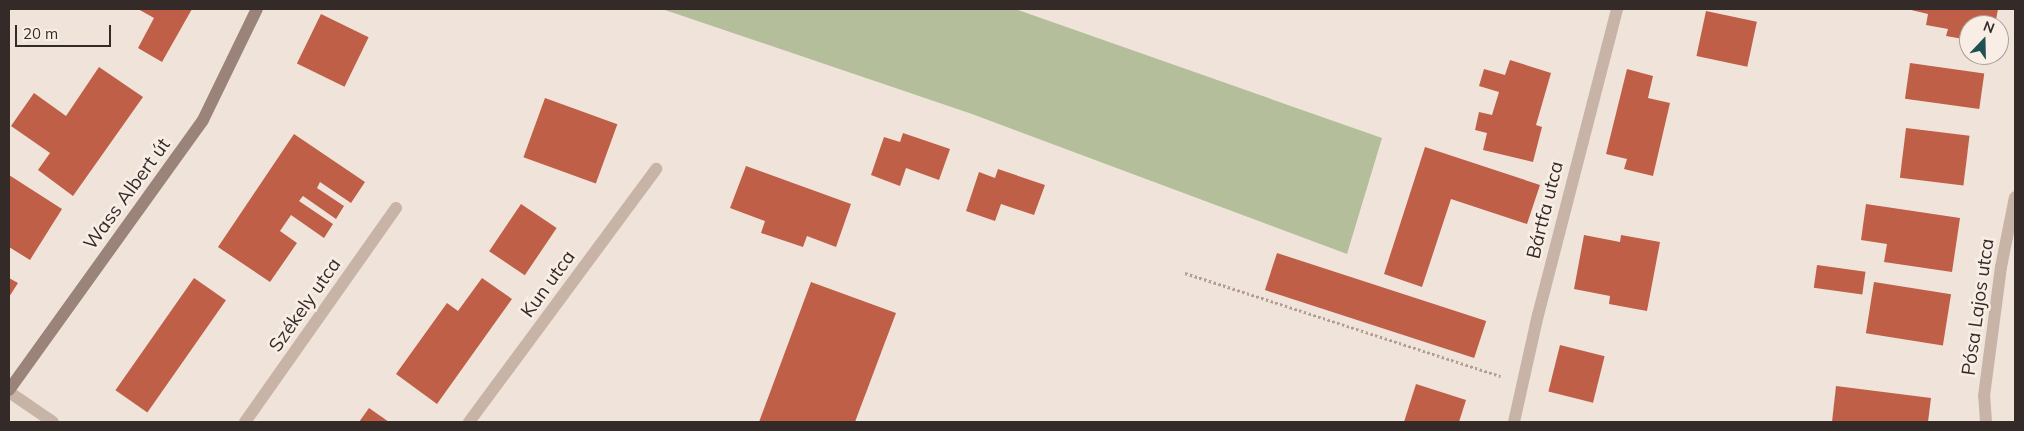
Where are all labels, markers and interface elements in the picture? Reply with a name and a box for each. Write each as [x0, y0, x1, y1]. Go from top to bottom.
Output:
scale bar [18, 15, 114, 47]
north arrow [1959, 15, 2009, 65]
text: N [1981, 17, 1997, 37]
text: 20 m [23, 24, 58, 43]
street label: Wass Albert út [79, 134, 175, 254]
street label: Bártfa utca [1522, 159, 1568, 261]
street label: Pósa Lajos utca [1957, 237, 1999, 377]
street label: Kun utca [516, 246, 580, 322]
street label: Székely utca [264, 254, 346, 356]

